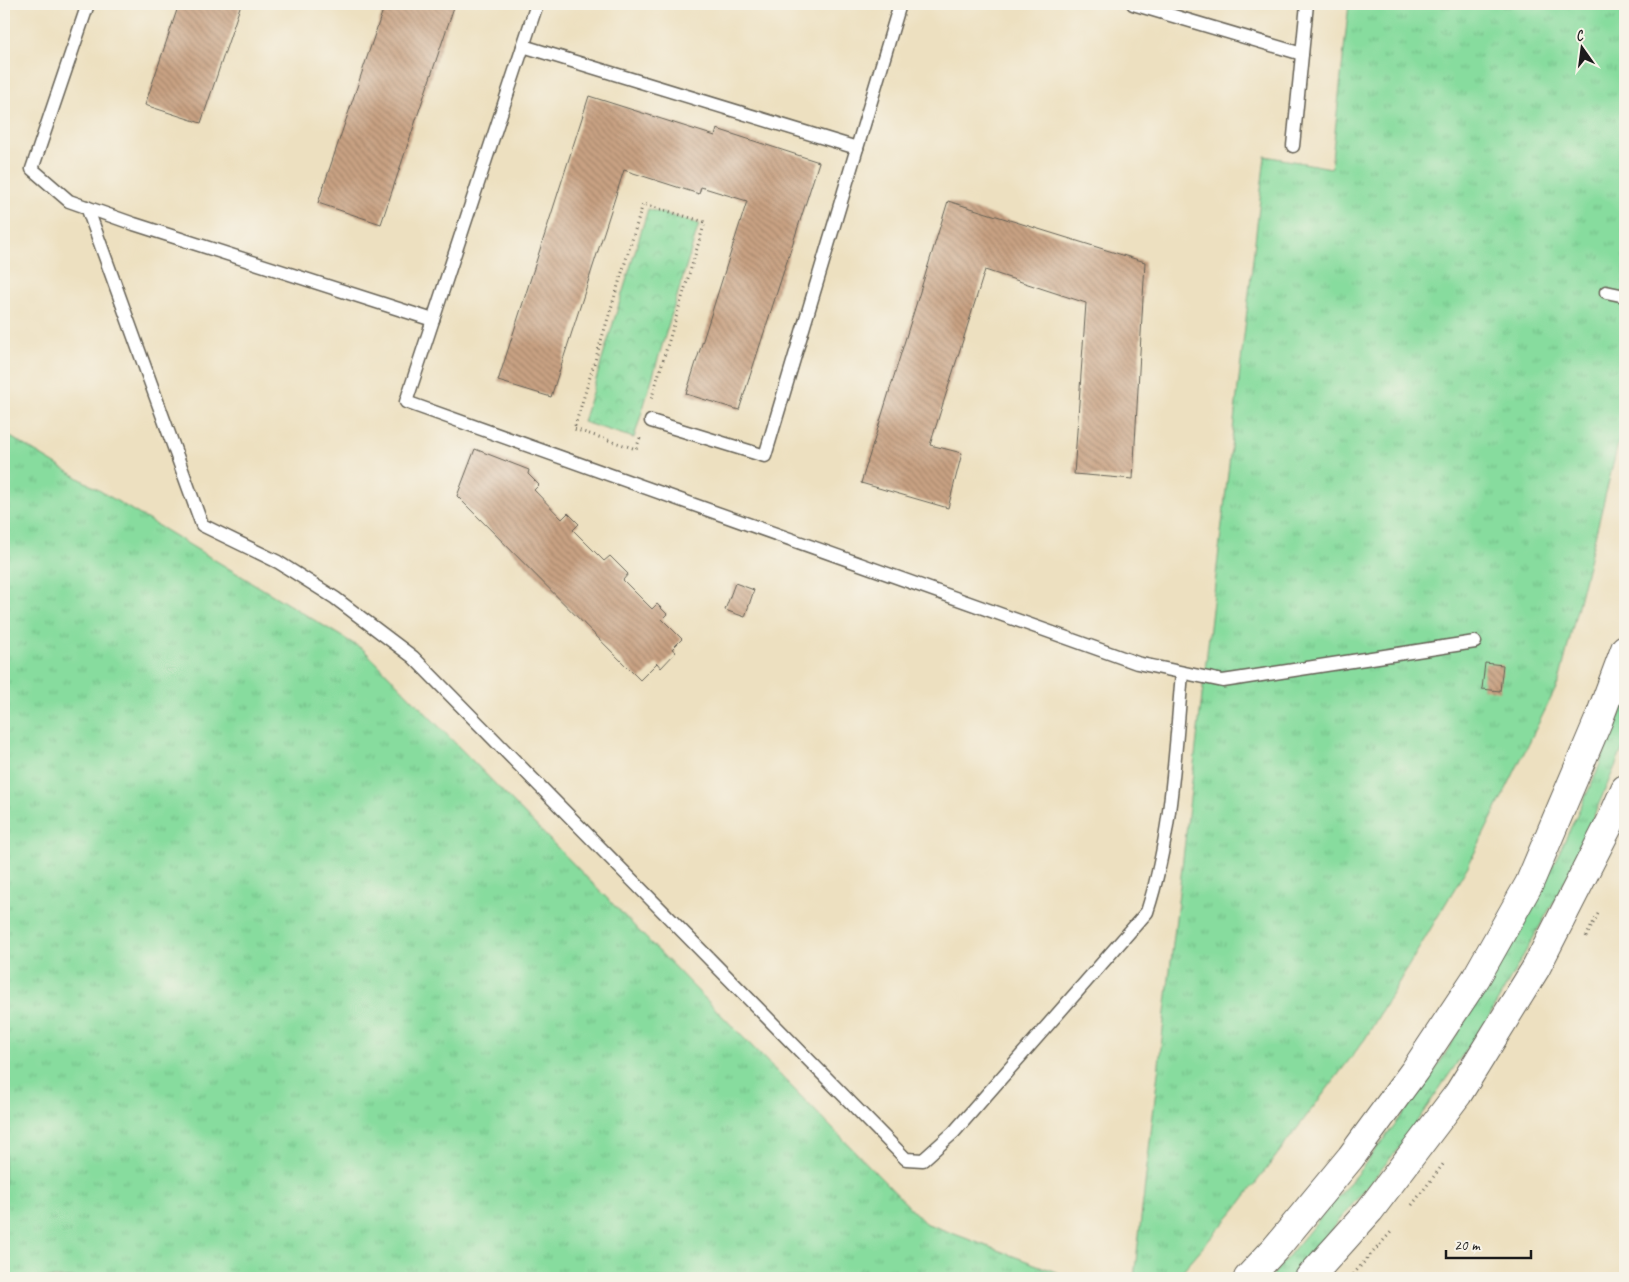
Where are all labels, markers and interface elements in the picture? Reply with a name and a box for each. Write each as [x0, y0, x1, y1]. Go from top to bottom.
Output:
north arrow [1556, 22, 1606, 72]
text: С [1574, 26, 1586, 45]
scale bar [1446, 1227, 1532, 1259]
text: 20 m [1454, 1236, 1481, 1255]

